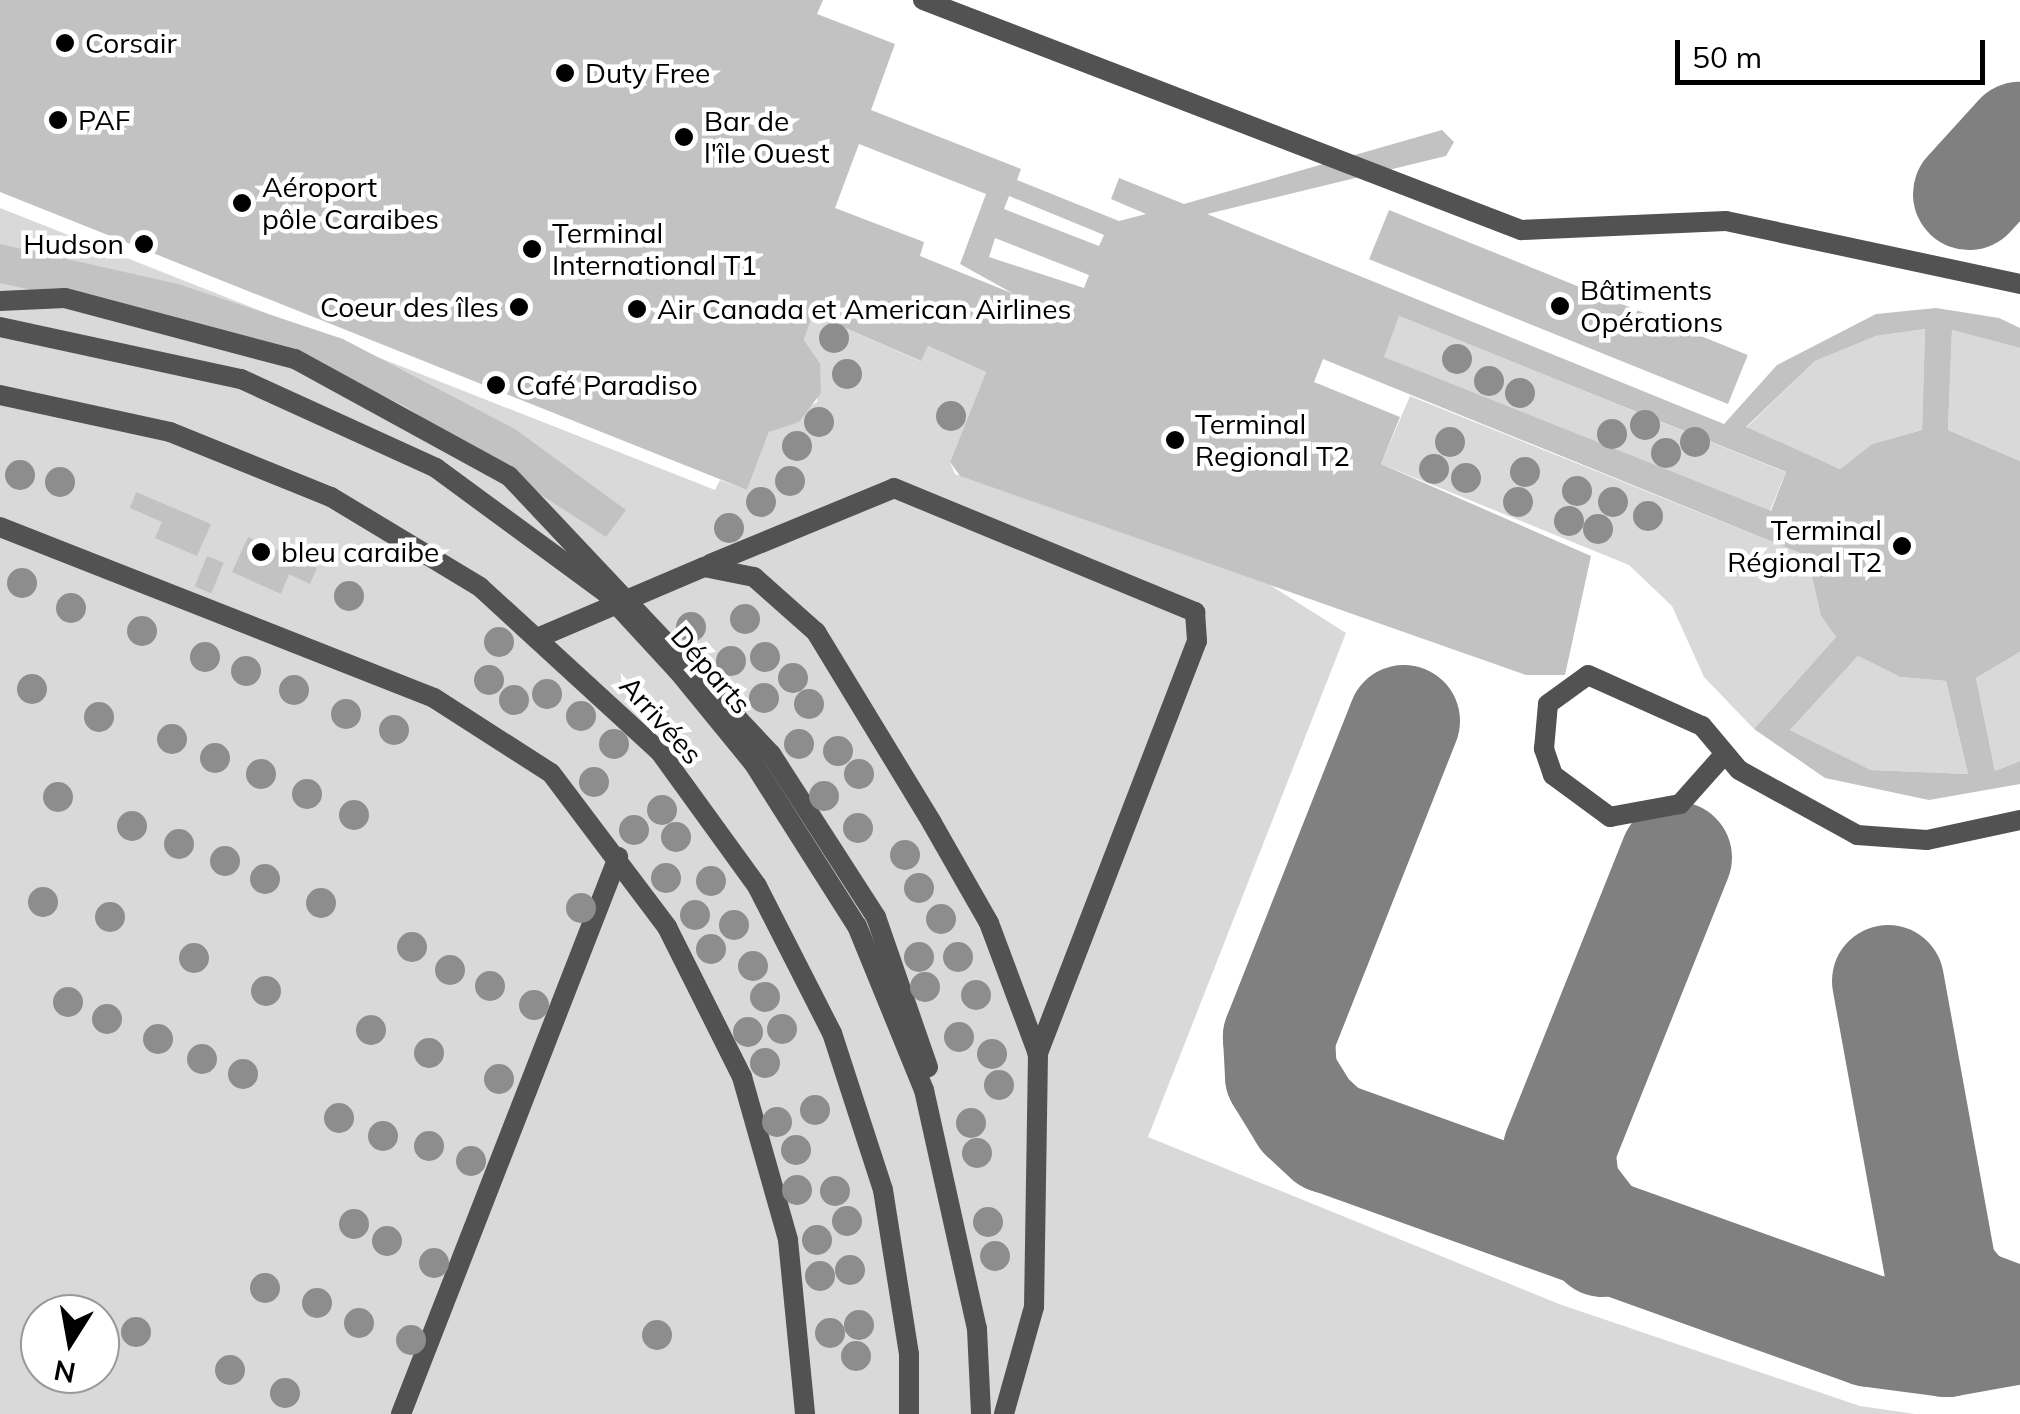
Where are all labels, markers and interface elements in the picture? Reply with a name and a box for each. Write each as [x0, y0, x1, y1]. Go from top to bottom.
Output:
scale bar [1680, 20, 1990, 82]
place label: Corsair [85, 26, 177, 60]
marker: Corsair [54, 32, 76, 54]
text: 50 m [1692, 38, 1762, 76]
place label: Duty Free [585, 56, 710, 90]
marker: Duty Free [554, 62, 576, 84]
place label: PAF [78, 103, 131, 137]
place label: Bar de l'île Ouest [704, 104, 830, 170]
marker: PAF [47, 109, 69, 131]
marker: Bar de l'île Ouest [673, 126, 695, 148]
place label: Aéroport pôle Caraibes [262, 170, 439, 236]
marker: Aéroport pôle Caraibes [231, 192, 253, 214]
place label: Terminal International T1 [552, 216, 757, 282]
place label: Hudson [23, 227, 124, 261]
marker: Hudson [133, 233, 155, 255]
marker: Terminal International T1 [521, 238, 543, 260]
place label: Bâtiments Opérations [1580, 273, 1723, 339]
place label: Coeur des îles [320, 290, 499, 324]
place label: Air Canada et American Airlines [657, 292, 1071, 326]
marker: Bâtiments Opérations [1549, 295, 1571, 317]
marker: Coeur des îles [508, 296, 530, 318]
marker: Air Canada et American Airlines [626, 298, 648, 320]
place label: Café Paradiso [516, 368, 698, 402]
marker: Café Paradiso [485, 374, 507, 396]
place label: Terminal Regional T2 [1195, 407, 1350, 473]
marker: Terminal Regional T2 [1164, 429, 1186, 451]
place label: Terminal Régional T2 [1727, 513, 1882, 579]
place label: bleu caraibe [281, 535, 439, 569]
marker: Terminal Régional T2 [1891, 535, 1913, 557]
marker: bleu caraibe [250, 541, 272, 563]
street label: Départs [664, 620, 758, 720]
street label: Arrivées [613, 669, 709, 771]
north arrow [20, 1294, 120, 1394]
text: N [51, 1353, 78, 1391]

